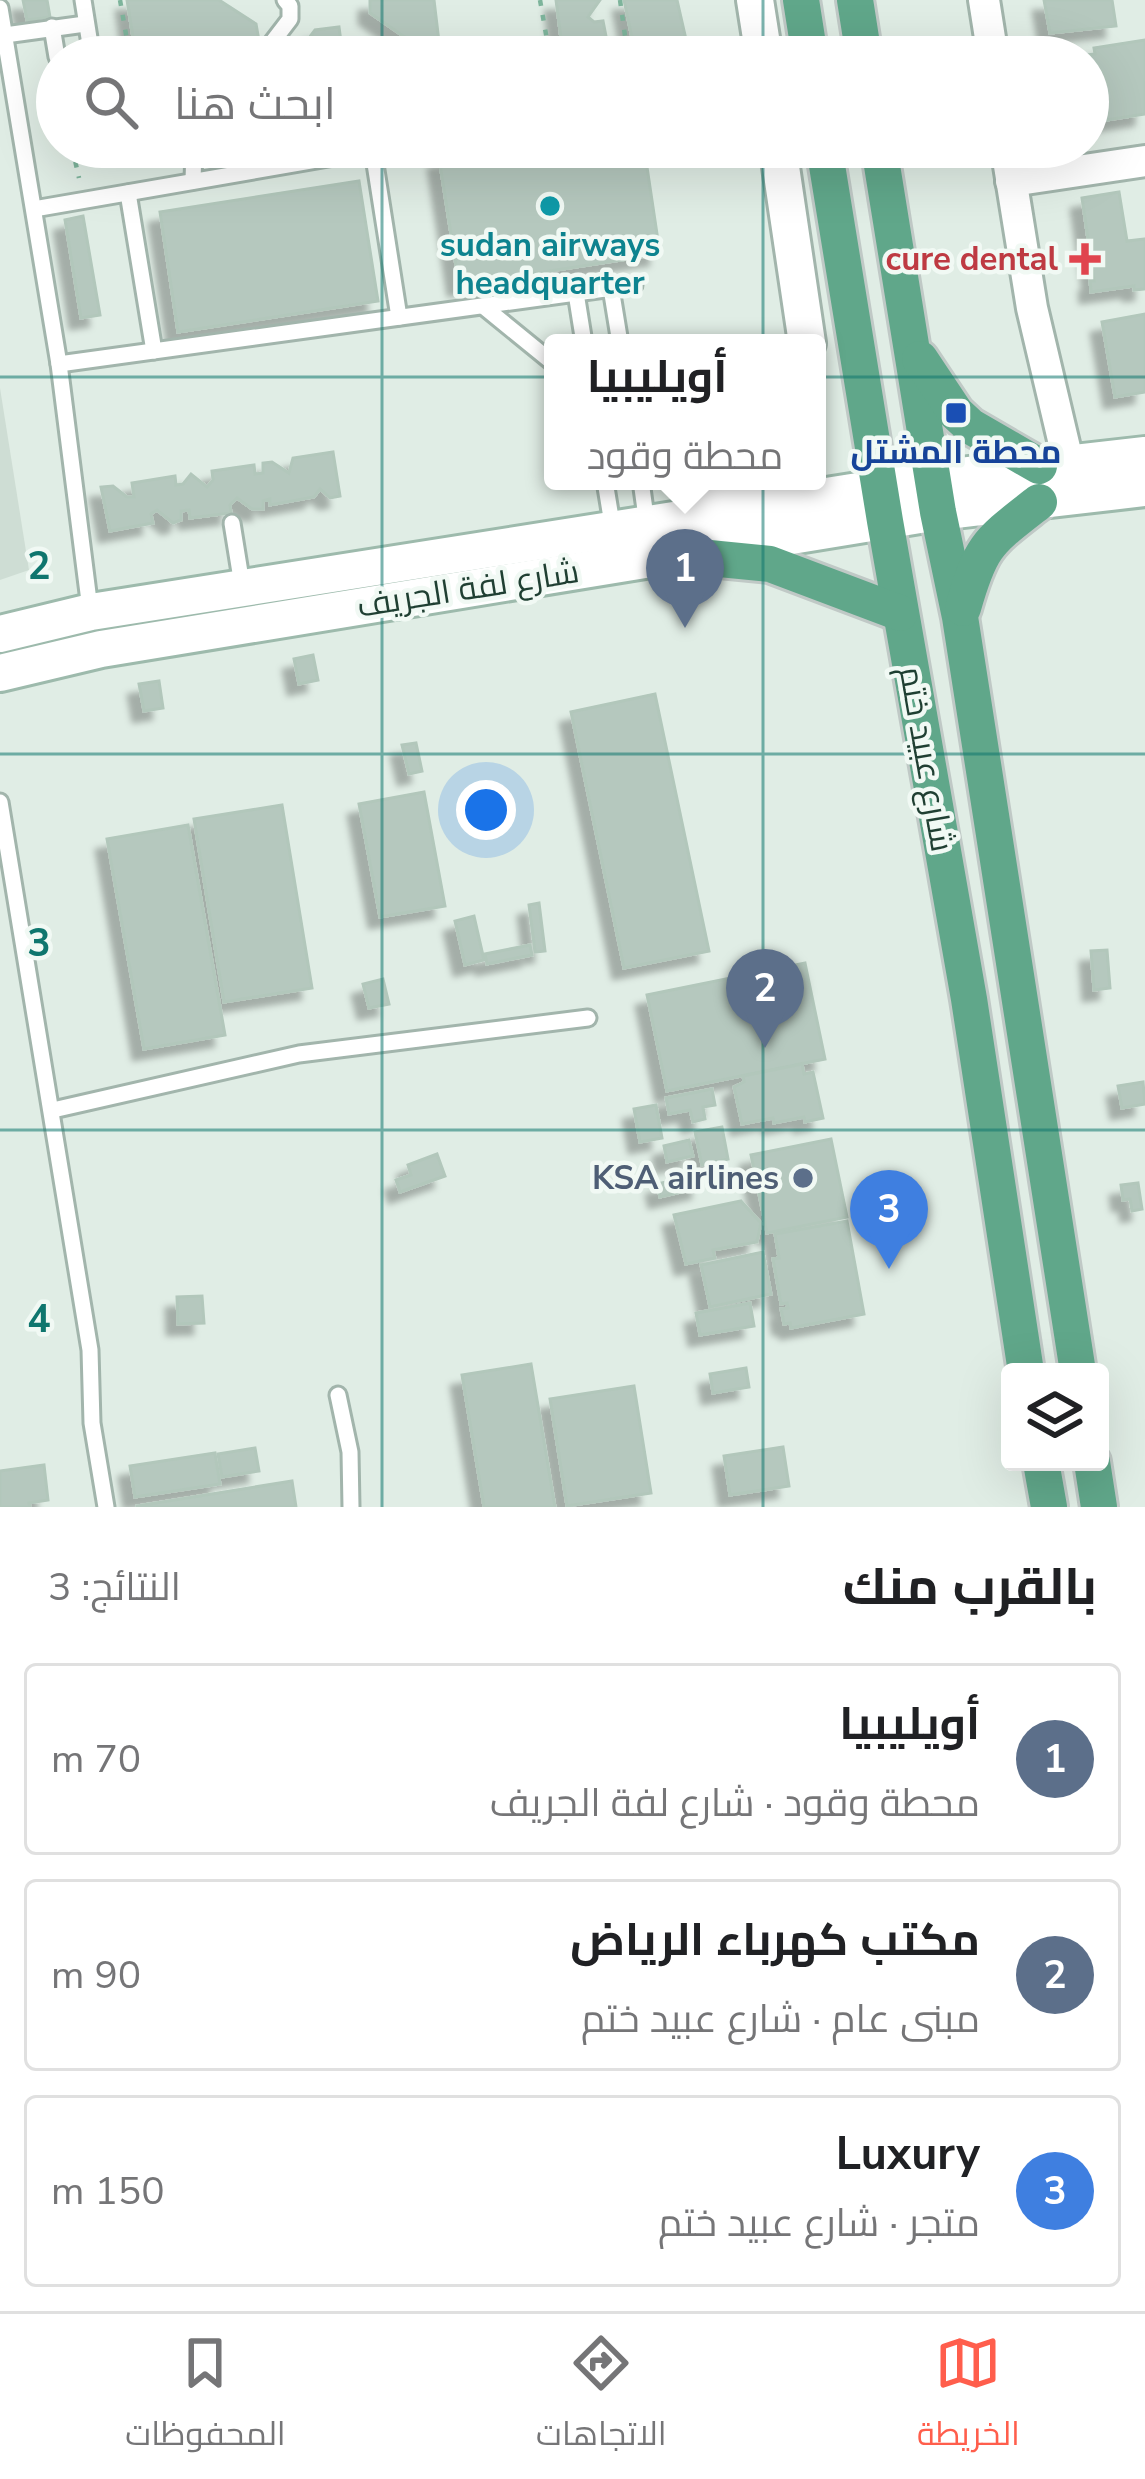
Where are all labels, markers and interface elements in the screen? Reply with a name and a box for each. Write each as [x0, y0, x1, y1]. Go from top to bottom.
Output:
search box [36, 36, 1109, 168]
icon: search [78, 69, 144, 135]
text: ابحث هنا [174, 74, 336, 135]
marker: sudan airways headquarter [537, 193, 563, 219]
place label: sudan airways headquarter [440, 223, 660, 306]
place label: cure dental [886, 237, 1058, 282]
marker: cure dental [1069, 243, 1101, 275]
popup [544, 334, 826, 490]
text: أويليبيا [587, 347, 727, 408]
marker: محطة المشتل [943, 400, 969, 426]
text: محطة وقود [587, 430, 783, 483]
place label: محطة المشتل [850, 430, 1062, 475]
pin: 1 [646, 529, 724, 628]
text: 2 [27, 540, 51, 593]
street label: شارع لفة الجريف [354, 549, 582, 629]
street label: شارع عبيد ختم [888, 663, 964, 855]
your location [456, 780, 516, 840]
text: 3 [27, 917, 51, 970]
pin: 2 [726, 949, 804, 1048]
place label: KSA airlines [592, 1156, 779, 1201]
marker: KSA airlines [790, 1165, 816, 1191]
pin: 3 [850, 1170, 928, 1269]
text: 4 [27, 1293, 51, 1346]
map controls [1001, 1363, 1109, 1471]
button: layers [1001, 1363, 1109, 1471]
text: بالقرب منك [843, 1552, 1097, 1622]
text: النتائج: 3 [48, 1561, 181, 1614]
text: أويليبيا [839, 1694, 980, 1755]
text: 70 m [51, 1733, 141, 1786]
text: 1 [1043, 1733, 1067, 1786]
text: محطة وقود · شارع لفة الجريف [490, 1777, 980, 1830]
text: مكتب كهرباء الرياض [570, 1910, 980, 1971]
text: 90 m [51, 1949, 141, 2002]
text: 2 [1043, 1949, 1067, 2002]
text: مبنى عام · شارع عبيد ختم [581, 1993, 980, 2046]
text: Luxury [836, 2124, 980, 2185]
text: 150 m [51, 2165, 165, 2218]
text: 3 [1043, 2165, 1067, 2218]
text: متجر · شارع عبيد ختم [658, 2197, 980, 2250]
tab: المحفوظات [125, 2330, 286, 2464]
tab: الاتجاهات [536, 2330, 667, 2464]
tab: الخريطة [917, 2330, 1020, 2464]

